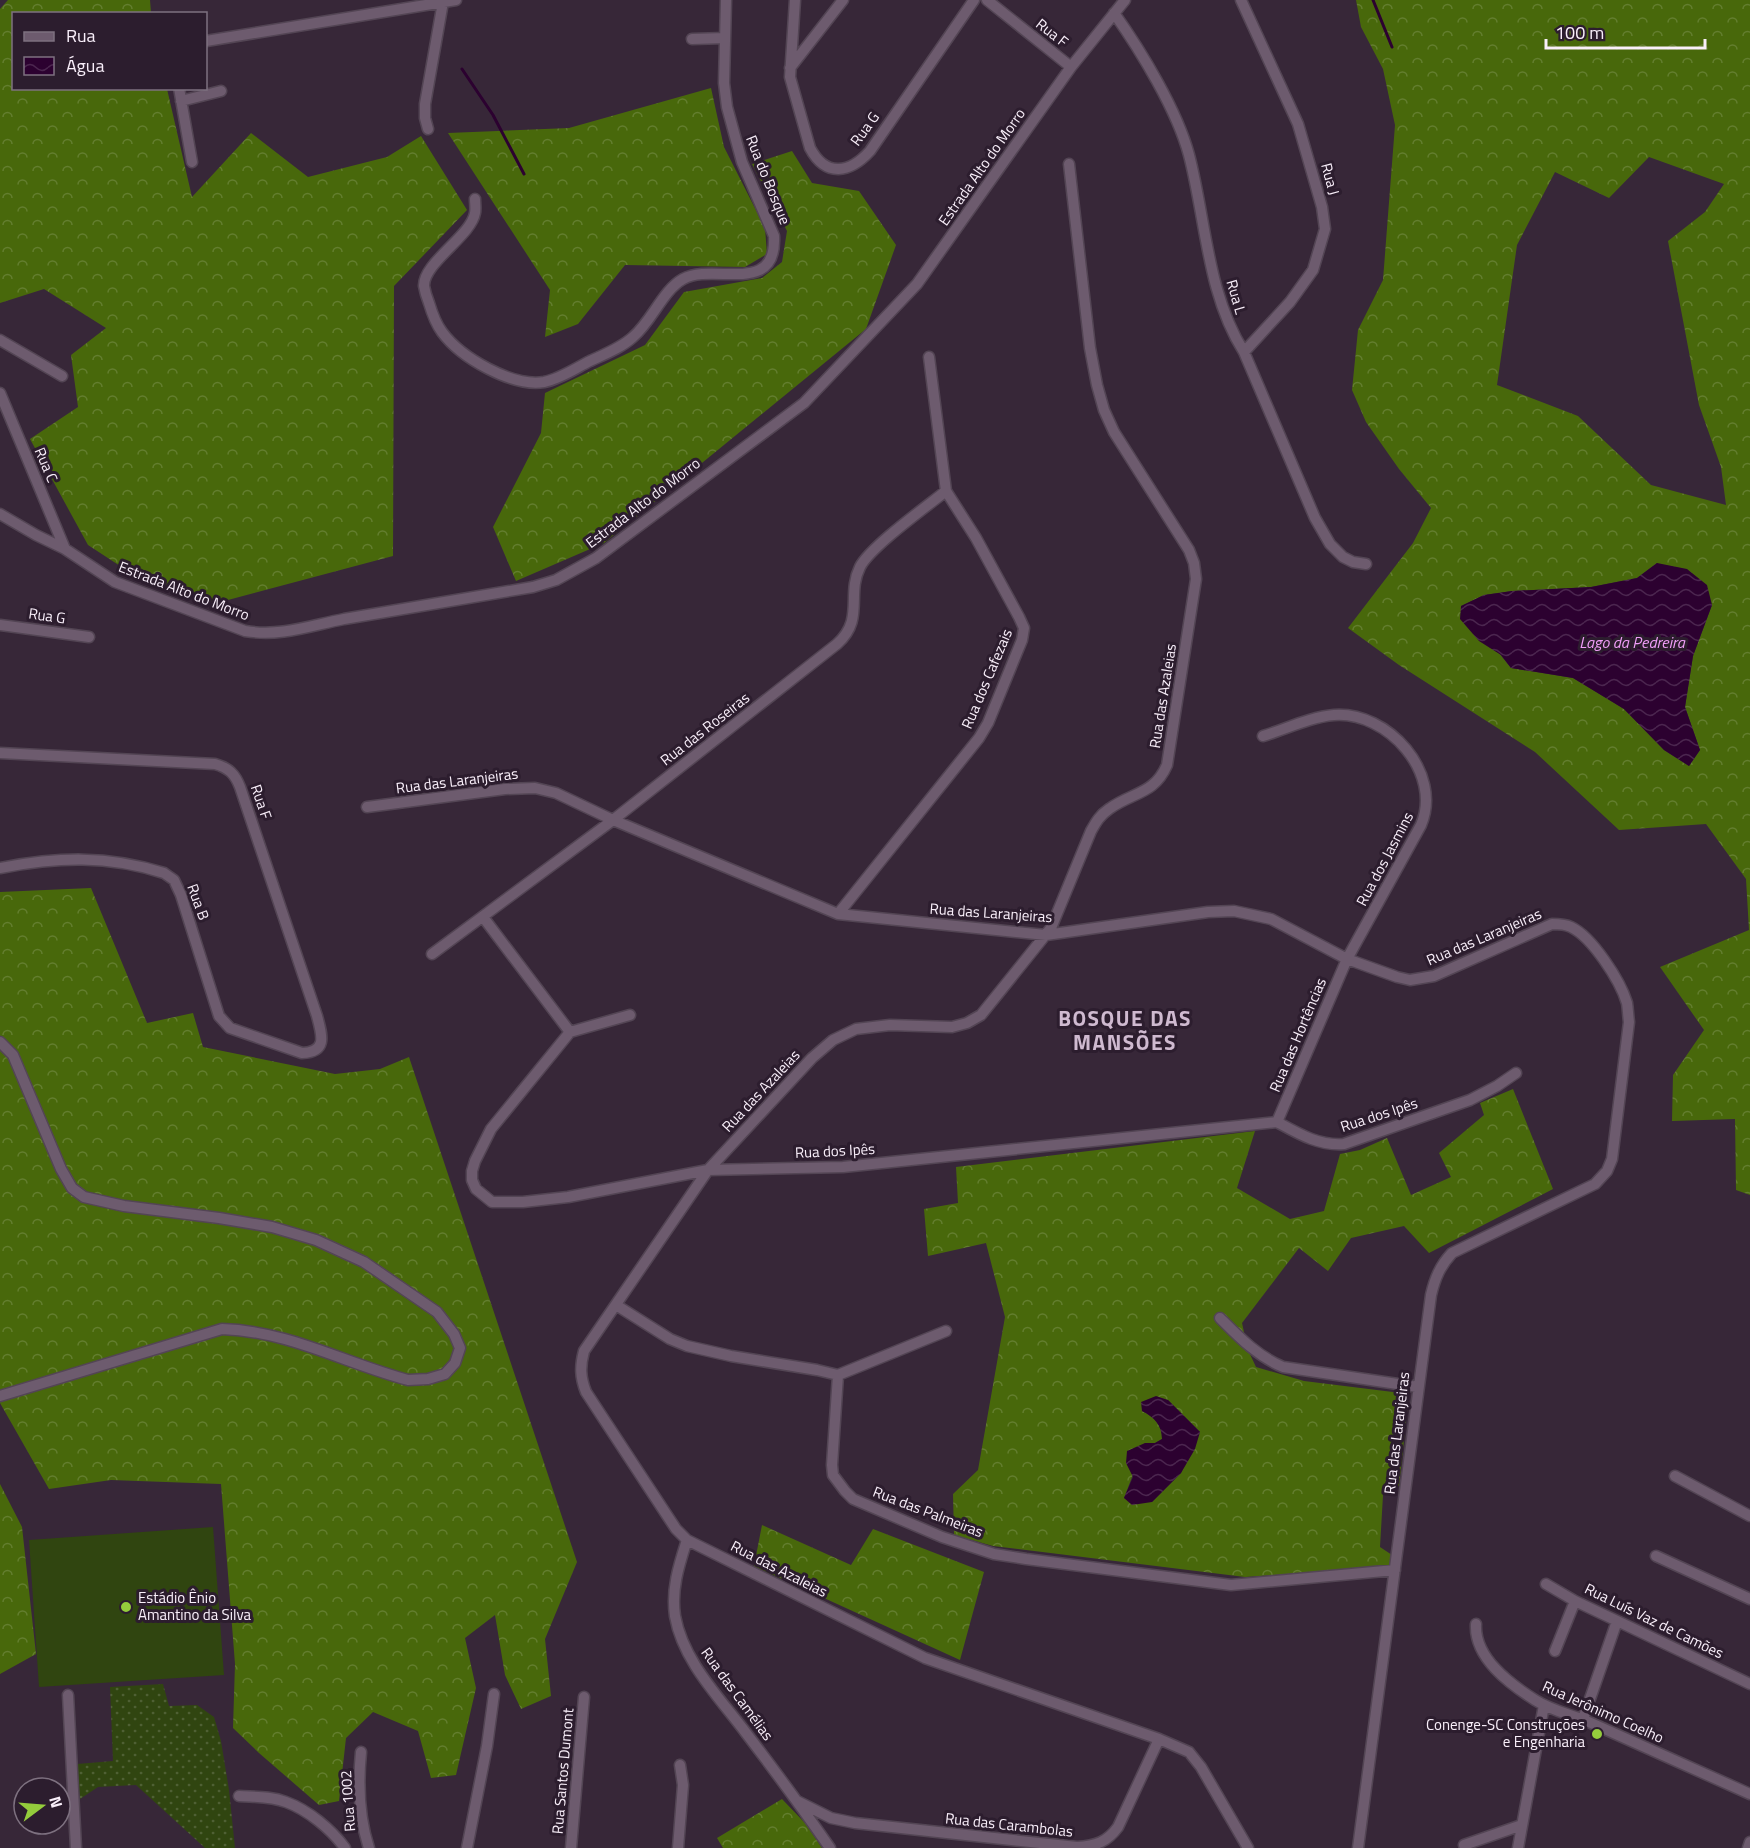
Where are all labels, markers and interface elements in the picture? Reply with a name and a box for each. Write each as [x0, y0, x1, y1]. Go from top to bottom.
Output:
legend [12, 12, 207, 90]
scale bar [1546, 12, 1705, 50]
street label: Rua F [1031, 13, 1074, 53]
text: 100 m [1555, 19, 1604, 46]
text: Rua [66, 22, 96, 49]
text: Água [66, 52, 104, 79]
street label: Estrada Alto do Morro [932, 103, 1031, 230]
street label: Rua G [844, 107, 885, 151]
street label: Rua do Bosque [740, 132, 797, 228]
street label: Rua J [1315, 160, 1346, 197]
street label: Rua L [1221, 277, 1252, 317]
street label: Rua C [29, 444, 64, 486]
street label: Estrada Alto do Morro [580, 452, 705, 554]
street label: Estrada Alto do Morro [115, 555, 253, 626]
street label: Rua G [27, 602, 67, 629]
street label: Rua dos Cafezais [955, 625, 1018, 732]
water label: Lago da Pedreira [1579, 630, 1686, 654]
street label: Rua das Azaleias [1143, 642, 1182, 750]
street label: Rua das Roseiras [655, 686, 754, 771]
street label: Rua das Laranjeiras [394, 762, 519, 799]
street label: Rua F [245, 781, 278, 823]
street label: Rua dos Jasmins [1350, 808, 1419, 910]
street label: Rua B [181, 880, 216, 923]
street label: Rua das Laranjeiras [929, 897, 1053, 928]
street label: Rua das Laranjeiras [1423, 902, 1545, 971]
street label: Rua das Hortências [1263, 974, 1332, 1095]
district label: BOSQUE DAS MANSÕES [1058, 1002, 1192, 1058]
street label: Rua das Azaleias [716, 1044, 805, 1137]
street label: Rua dos Ipês [1337, 1091, 1421, 1138]
street label: Rua dos Ipês [794, 1137, 876, 1164]
street label: Rua das Laranjeiras [1378, 1370, 1415, 1495]
street label: Rua das Palmeiras [870, 1480, 987, 1543]
street label: Rua das Azaleias [727, 1534, 832, 1603]
street label: Rua Luís Vaz de Camões [1581, 1577, 1728, 1664]
place label: Estádio Ênio Amantino da Silva [138, 1586, 252, 1626]
marker: Estádio Ênio Amantino da Silva [119, 1600, 133, 1614]
street label: Rua das Camélias [696, 1642, 779, 1745]
street label: Rua Jerônimo Coelho [1539, 1674, 1668, 1749]
street label: Rua Santos Dumont [546, 1706, 580, 1835]
place label: Conenge-SC Construções e Engenharia [1426, 1713, 1585, 1753]
marker: Conenge-SC Construções e Engenharia [1590, 1727, 1604, 1741]
street label: Rua 1002 [334, 1770, 361, 1833]
north arrow [12, 1776, 72, 1836]
text: N [43, 1793, 69, 1811]
street label: Rua das Carambolas [944, 1806, 1074, 1843]

